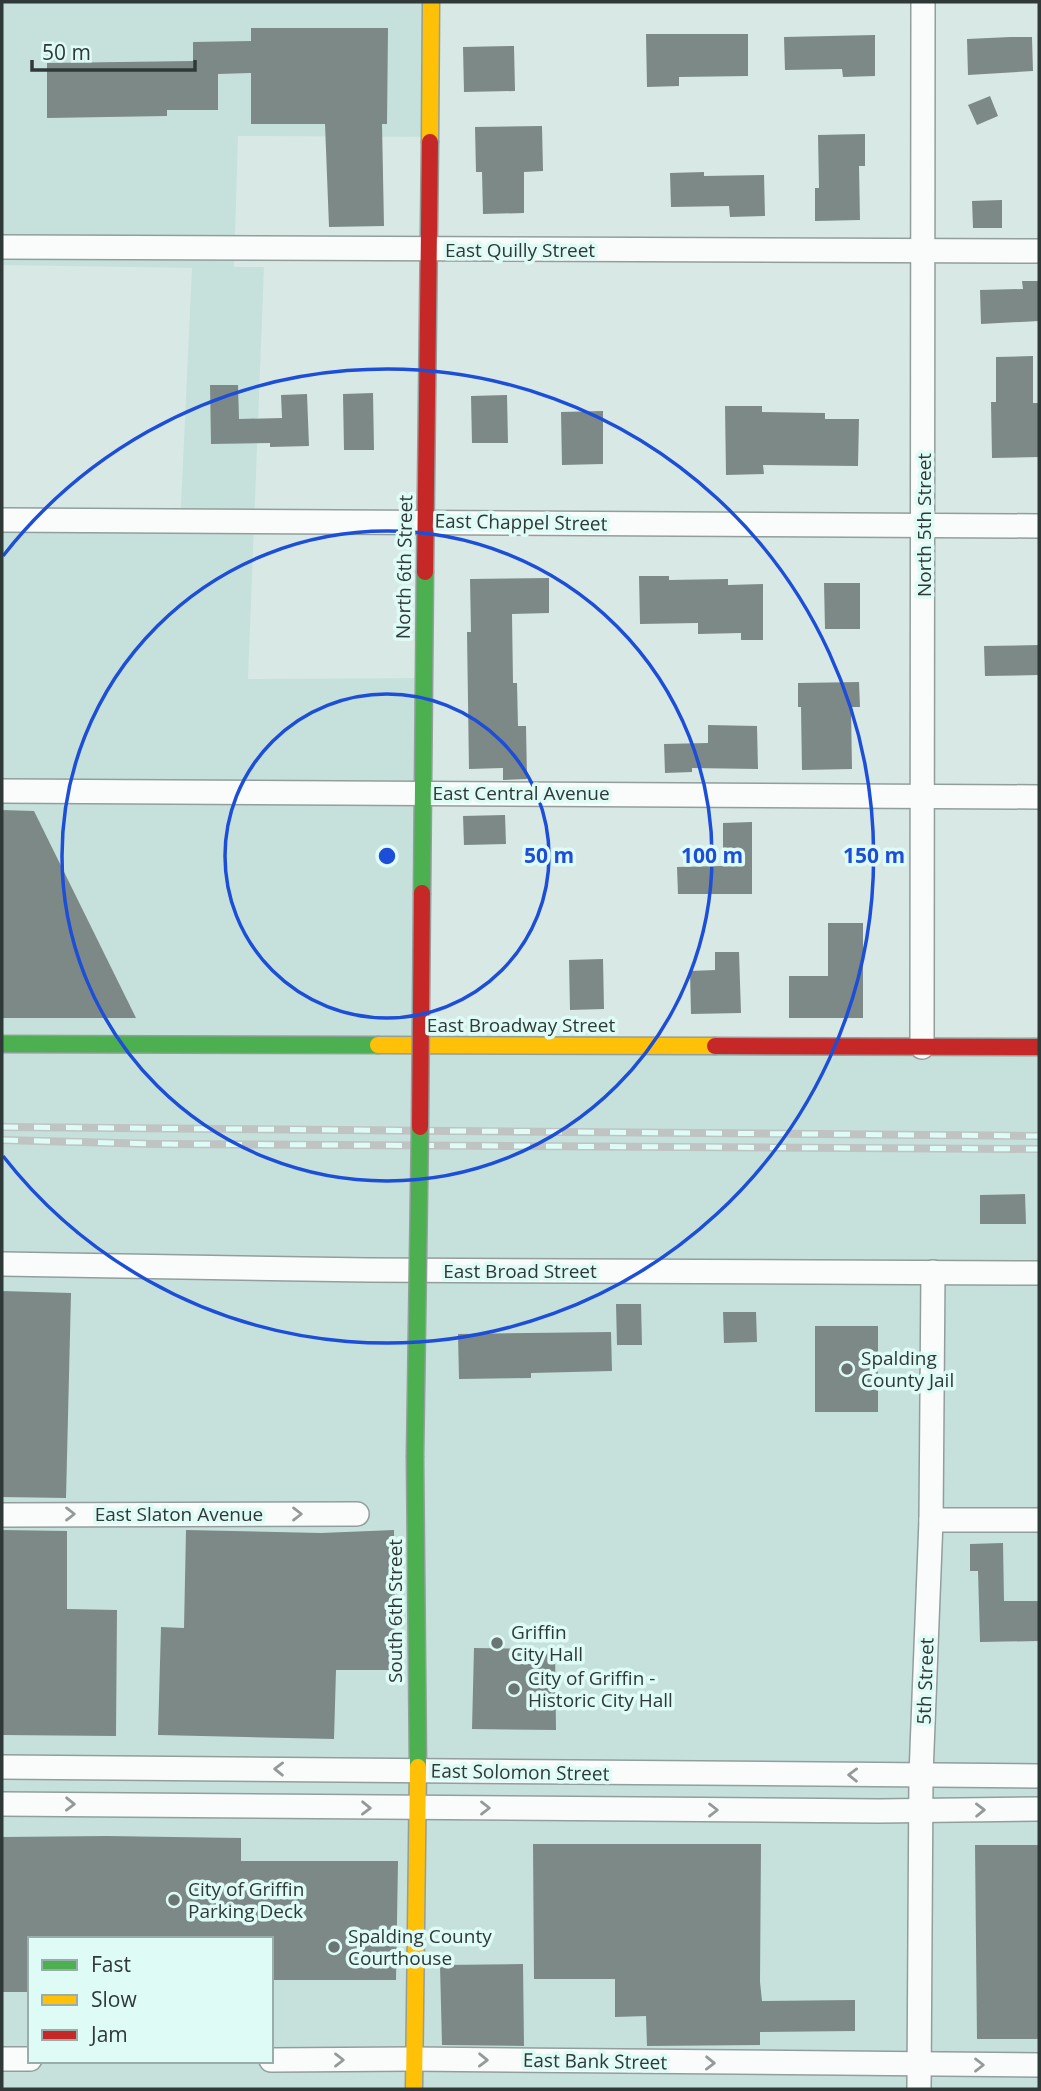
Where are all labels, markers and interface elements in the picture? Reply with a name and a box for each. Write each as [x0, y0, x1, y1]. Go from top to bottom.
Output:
scale bar [32, 28, 194, 72]
text: 50 m [42, 38, 91, 66]
street label: East Quilly Street [445, 237, 595, 263]
street label: North 5th Street [911, 453, 937, 597]
street label: North 6th Street [390, 494, 418, 639]
street label: East Chappel Street [434, 507, 608, 537]
street label: East Central Avenue [432, 780, 610, 806]
text: 50 m [524, 841, 574, 869]
text: 100 m [681, 841, 743, 869]
text: 150 m [843, 841, 905, 869]
centre of rings [375, 844, 399, 868]
street label: East Broadway Street [427, 1012, 615, 1038]
street label: East Broad Street [443, 1258, 597, 1284]
place label: Spalding County Jail [861, 1345, 954, 1393]
marker: Spalding County Jail [839, 1361, 855, 1377]
street label: East Slaton Avenue [95, 1501, 263, 1527]
one-way arrow [65, 1506, 76, 1522]
one-way arrow [293, 1506, 303, 1522]
street label: South 6th Street [382, 1539, 408, 1683]
place label: Griffin City Hall [511, 1619, 583, 1667]
marker: Griffin City Hall [489, 1635, 505, 1651]
street label: 5th Street [910, 1637, 940, 1725]
place label: City of Griffin - Historic City Hall [528, 1665, 673, 1713]
marker: City of Griffin - Historic City Hall [506, 1681, 522, 1697]
street label: East Solomon Street [430, 1757, 610, 1787]
one-way arrow [274, 1762, 285, 1777]
one-way arrow [847, 1767, 858, 1783]
one-way arrow [65, 1796, 76, 1812]
one-way arrow [361, 1800, 371, 1816]
one-way arrow [480, 1801, 491, 1816]
one-way arrow [708, 1802, 719, 1818]
one-way arrow [975, 1802, 986, 1818]
place label: City of Griffin Parking Deck [188, 1876, 304, 1924]
marker: City of Griffin Parking Deck [166, 1892, 182, 1908]
place label: Spalding County Courthouse [348, 1923, 492, 1971]
legend [28, 1937, 273, 2063]
marker: Spalding County Courthouse [326, 1939, 342, 1955]
text: Fast [91, 1950, 131, 1978]
text: Slow [91, 1985, 137, 2013]
text: Jam [89, 2020, 128, 2048]
street label: East Bank Street [523, 2047, 668, 2075]
one-way arrow [335, 2052, 345, 2068]
one-way arrow [478, 2052, 488, 2068]
one-way arrow [705, 2055, 716, 2070]
one-way arrow [974, 2057, 985, 2073]

